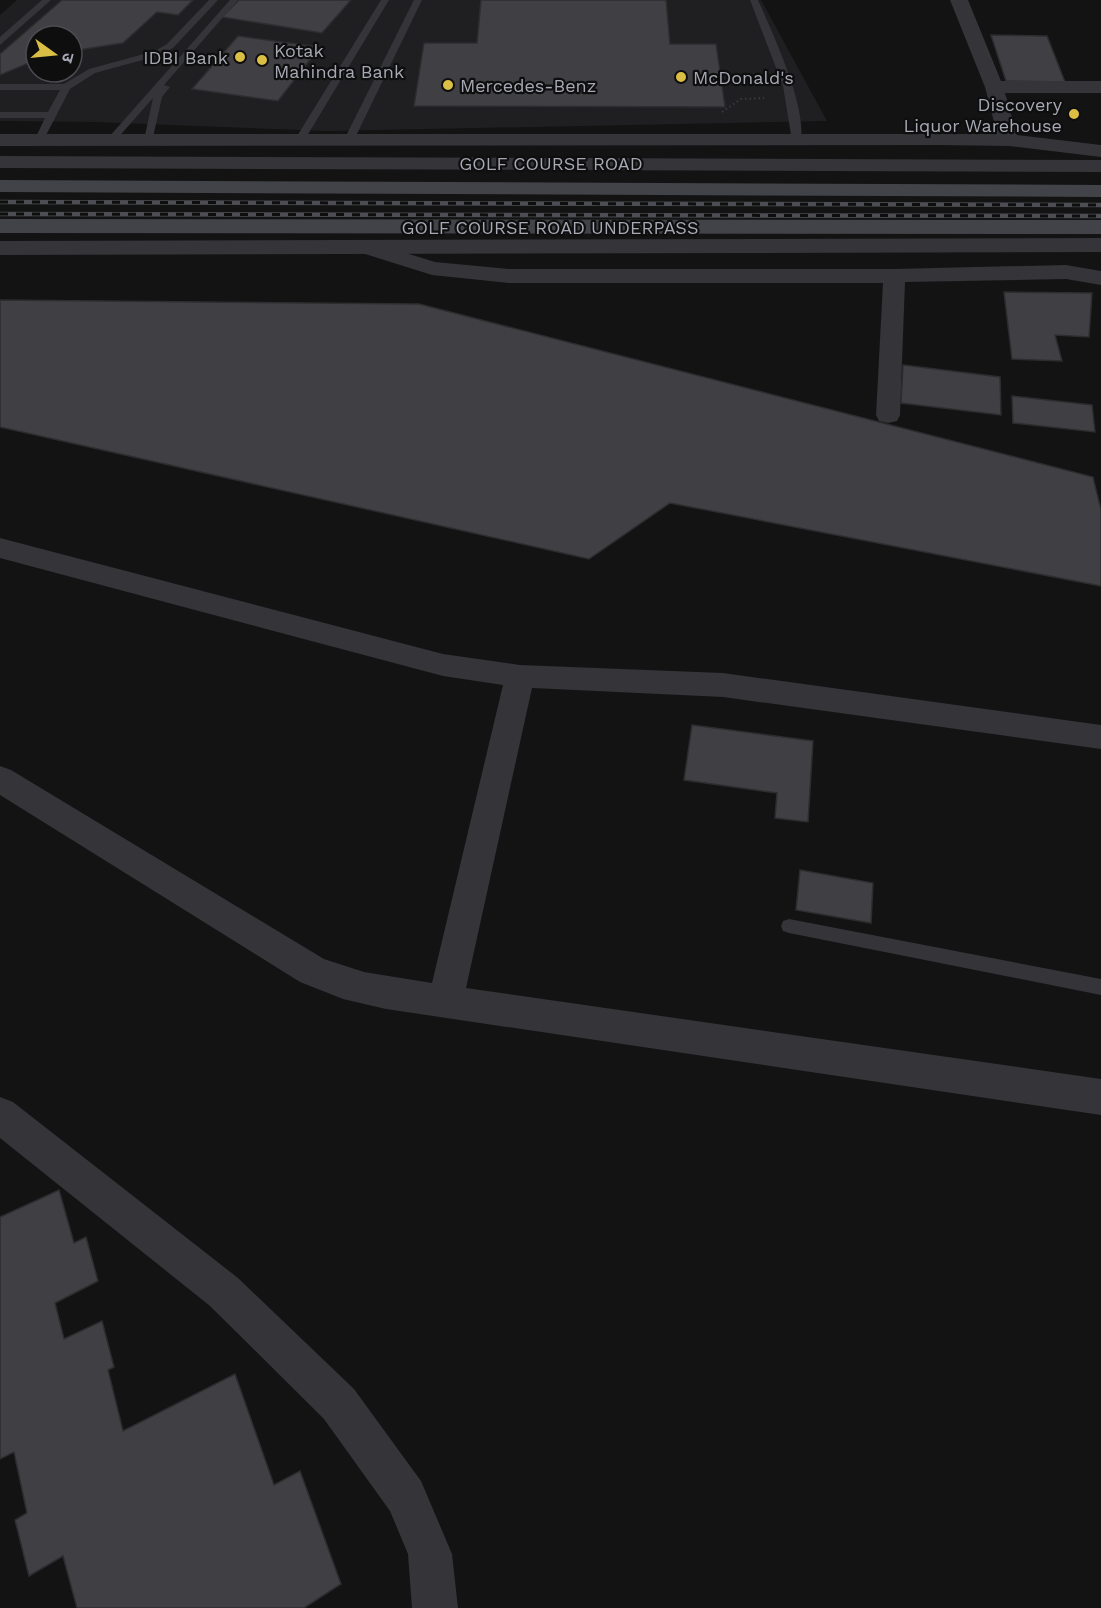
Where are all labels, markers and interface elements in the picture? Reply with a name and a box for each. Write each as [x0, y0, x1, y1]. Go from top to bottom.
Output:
north arrow [24, 24, 84, 84]
place label: Kotak Mahindra Bank [274, 40, 404, 82]
place label: IDBI Bank [143, 47, 228, 68]
marker: IDBI Bank [233, 50, 247, 64]
text: उ [57, 51, 78, 65]
marker: Kotak Mahindra Bank [255, 53, 269, 67]
place label: McDonald's [693, 67, 794, 88]
marker: McDonald's [674, 70, 688, 84]
place label: Mercedes-Benz [460, 75, 596, 96]
marker: Mercedes-Benz [441, 78, 455, 92]
place label: Discovery Liquor Warehouse [903, 94, 1063, 136]
marker: Discovery Liquor Warehouse [1067, 107, 1081, 121]
street label: GOLF COURSE ROAD [459, 153, 643, 174]
street label: GOLF COURSE ROAD UNDERPASS [402, 217, 698, 238]

